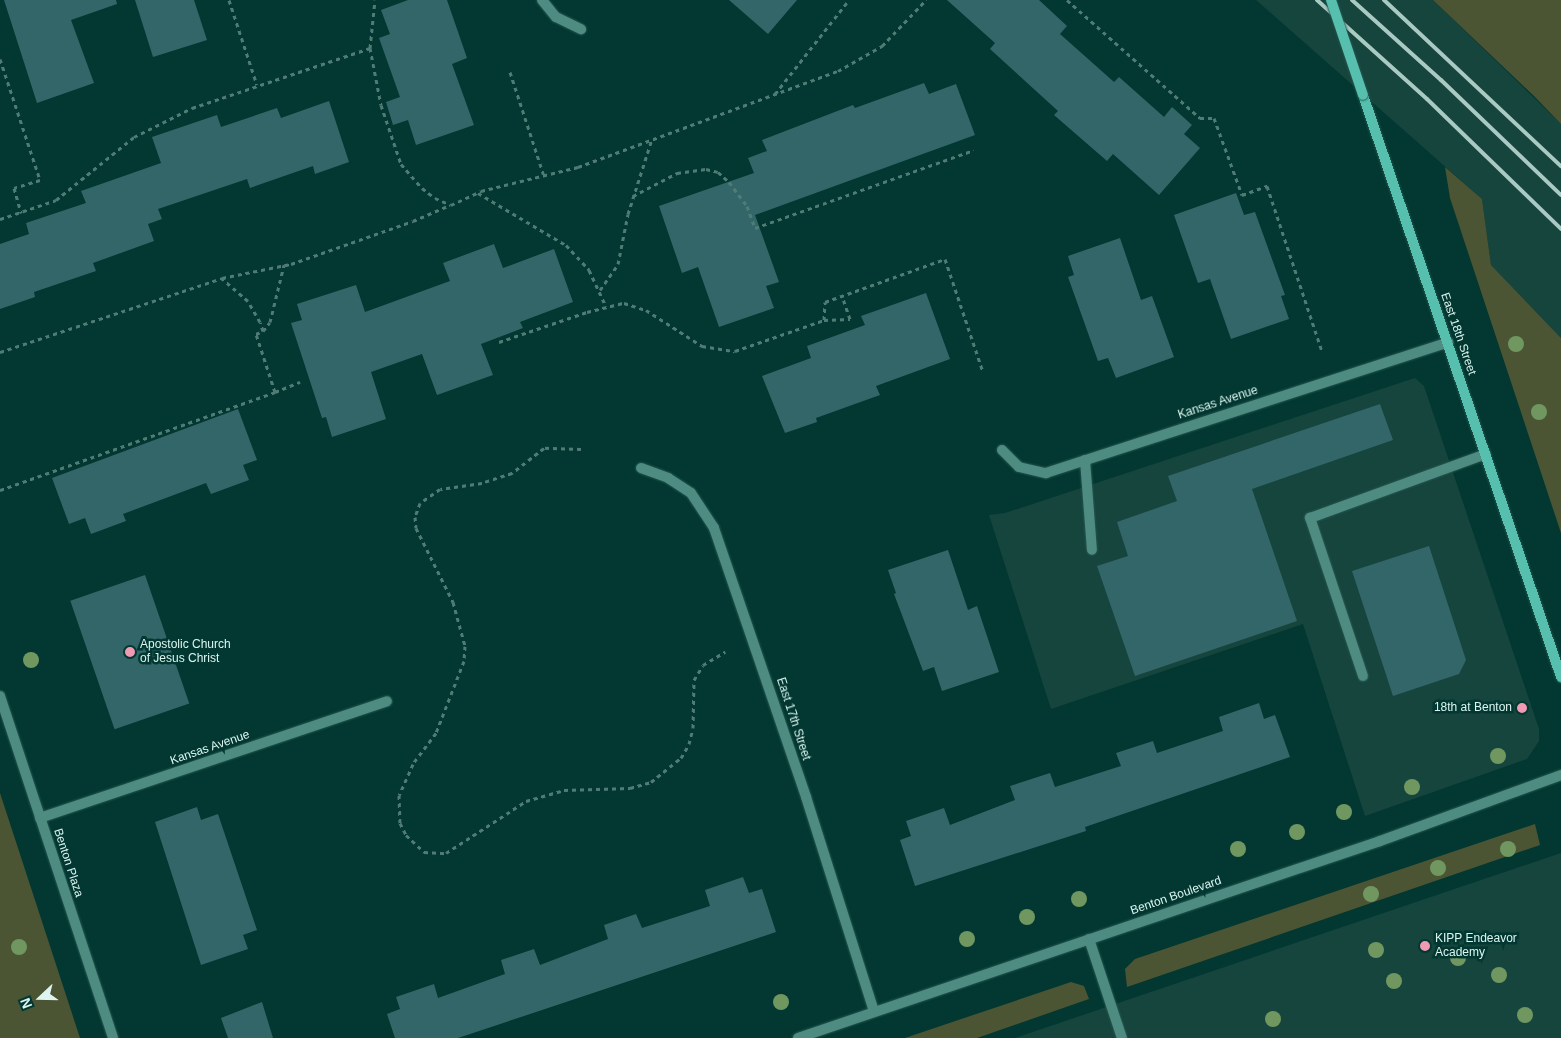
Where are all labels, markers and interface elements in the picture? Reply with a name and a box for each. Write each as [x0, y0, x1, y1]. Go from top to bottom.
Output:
street label: East 18th Street [1437, 291, 1479, 377]
street label: Kansas Avenue [1176, 383, 1260, 423]
place label: Apostolic Church of Jesus Christ [140, 638, 231, 666]
marker: Apostolic Church of Jesus Christ [124, 646, 136, 658]
street label: East 17th Street [773, 676, 813, 762]
place label: 18th at Benton [1434, 701, 1512, 715]
marker: 18th at Benton [1516, 702, 1528, 714]
street label: Kansas Avenue [168, 728, 252, 768]
street label: Benton Plaza [50, 827, 86, 899]
street label: Benton Boulevard [1129, 874, 1223, 918]
place label: KIPP Endeavor Academy [1435, 932, 1517, 960]
marker: KIPP Endeavor Academy [1419, 940, 1431, 952]
north arrow [15, 973, 65, 1023]
text: N [17, 996, 35, 1011]

